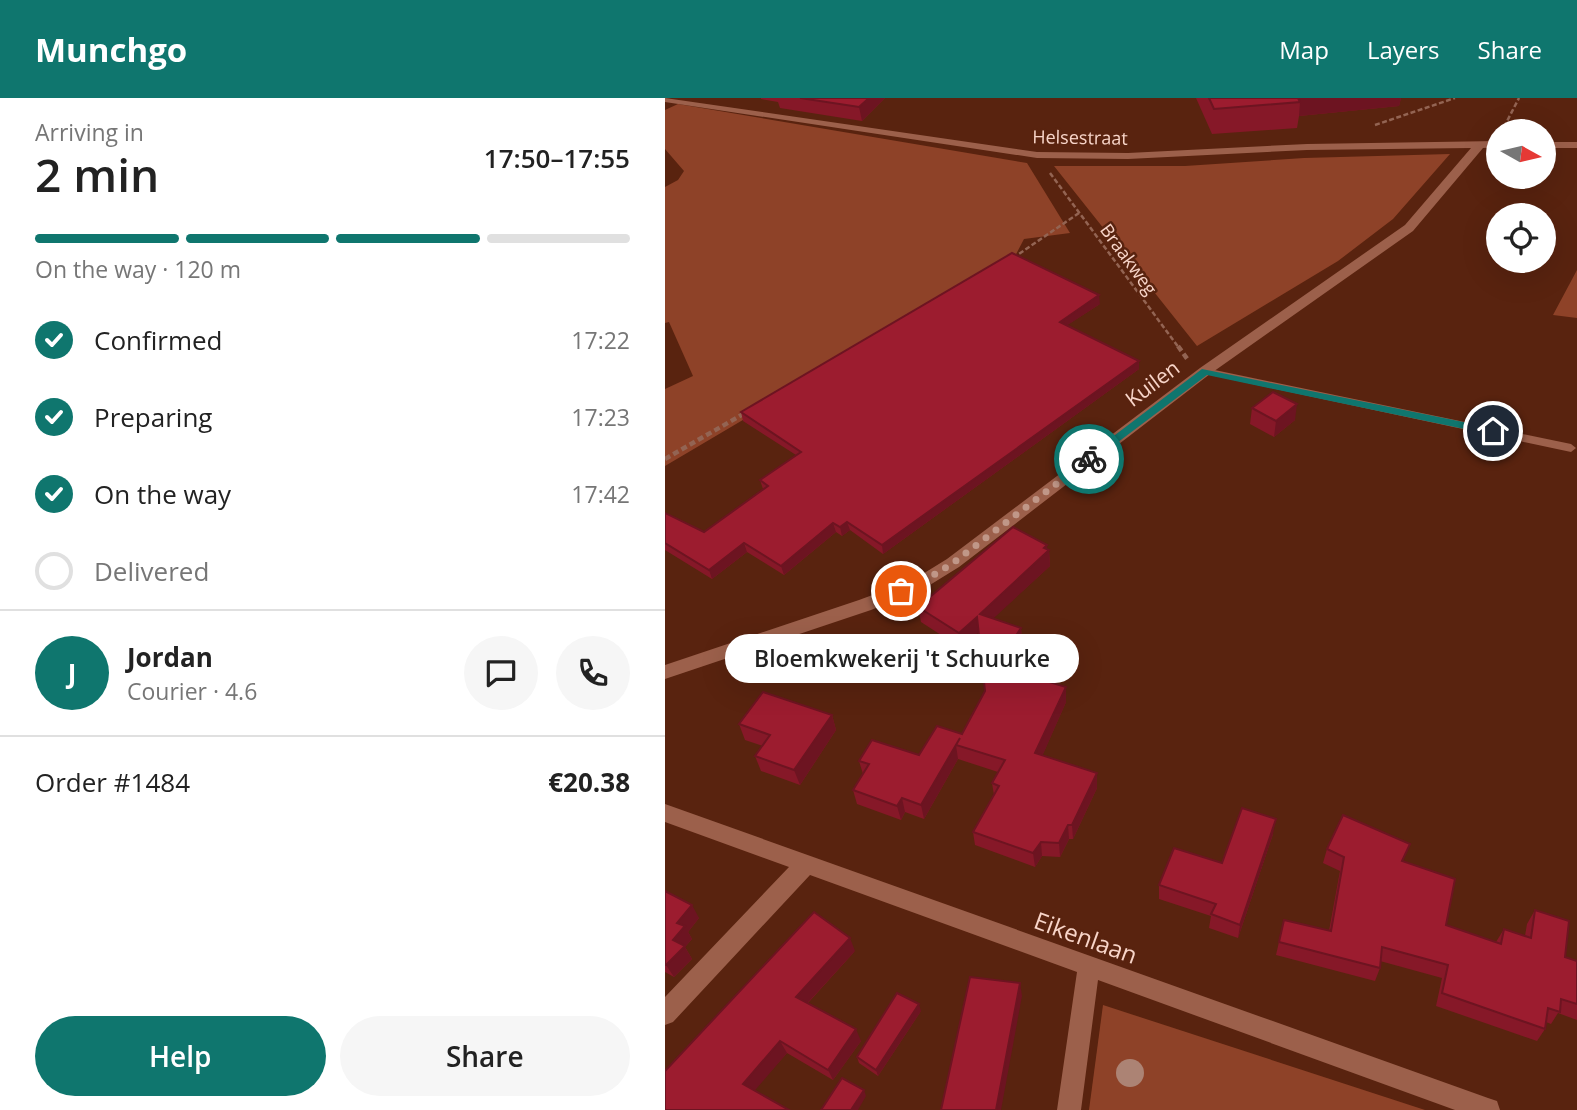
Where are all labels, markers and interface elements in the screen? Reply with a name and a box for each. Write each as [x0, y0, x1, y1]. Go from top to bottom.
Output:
text: Munchgo [35, 27, 187, 72]
text: Map [1279, 33, 1329, 66]
text: Layers [1367, 33, 1440, 66]
text: Share [1478, 33, 1542, 66]
text: Arriving in [35, 116, 144, 148]
north arrow [1486, 119, 1556, 189]
map controls [1486, 119, 1556, 273]
street label: Helsestraat [1032, 124, 1128, 150]
text: 17:50–17:55 [484, 140, 630, 176]
text: 2 min [35, 143, 159, 205]
button: locate [1486, 203, 1556, 273]
street label: Braakweg [1095, 219, 1163, 300]
text: On the way · 120 m [35, 253, 241, 285]
icon: check [35, 321, 73, 359]
text: Confirmed [94, 322, 222, 358]
text: 17:22 [571, 324, 630, 356]
street label: Kuilen [1119, 353, 1185, 413]
icon: check [35, 398, 73, 436]
text: Preparing [94, 399, 212, 435]
text: 17:23 [571, 401, 630, 433]
pin [1463, 401, 1523, 461]
icon: home [1474, 412, 1512, 450]
courier [1054, 424, 1124, 494]
icon: bike [1070, 440, 1108, 478]
icon: check [35, 475, 73, 513]
text: On the way [94, 476, 231, 512]
text: 17:42 [571, 478, 630, 510]
text: Delivered [94, 553, 209, 589]
pin [871, 561, 931, 621]
icon: bag [882, 572, 920, 610]
callout: Bloemkwekerij 't Schuurke [724, 633, 1078, 682]
button: chat [464, 636, 538, 710]
button: phone [556, 636, 630, 710]
text: Jordan [127, 639, 213, 675]
text: Bloemkwekerij 't Schuurke [754, 642, 1050, 674]
text: J [68, 655, 76, 691]
text: Courier · 4.6 [127, 675, 257, 707]
text: Order #1484 [35, 764, 190, 800]
text: €20.38 [548, 764, 630, 800]
street label: Eikenlaan [1030, 903, 1142, 971]
button: Help [35, 1016, 326, 1096]
button: Share [340, 1016, 630, 1096]

